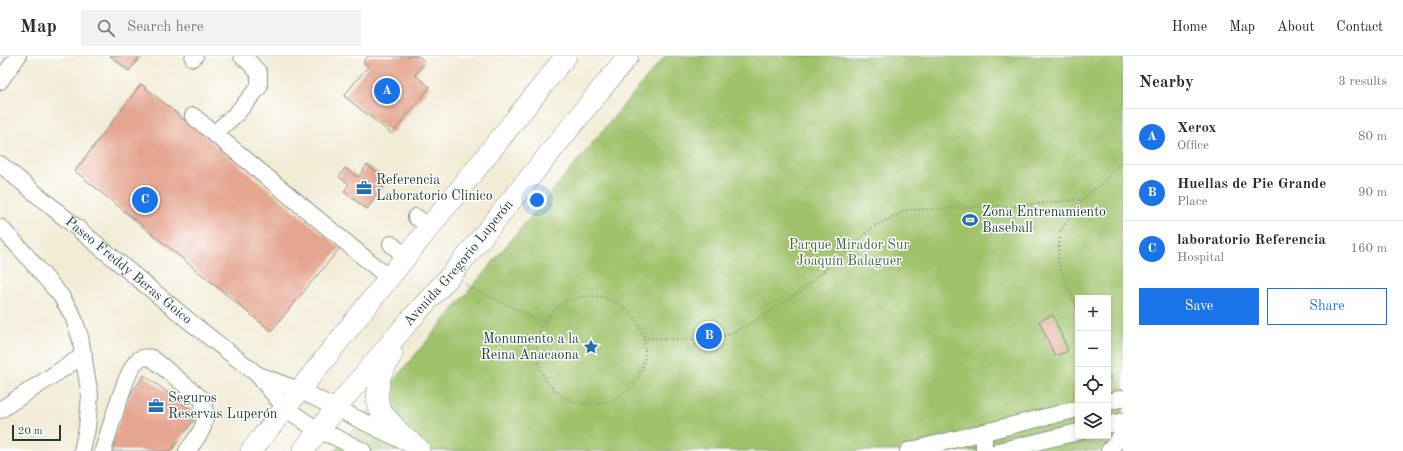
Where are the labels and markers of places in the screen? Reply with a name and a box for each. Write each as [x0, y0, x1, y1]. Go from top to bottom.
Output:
pin: A [374, 76, 400, 106]
place label: Referencia Laboratorio Clinico [376, 173, 493, 203]
office icon: Referencia Laboratorio Clinico [355, 179, 373, 197]
pin: C [132, 185, 158, 215]
place label: Zona Entrenamiento Baseball [982, 205, 1106, 235]
sports icon: Zona Entrenamiento Baseball [961, 211, 979, 229]
pin: B [696, 321, 722, 351]
place label: Monumento a la Reina Anacaona [481, 332, 579, 362]
place icon: Monumento a la Reina Anacaona [582, 338, 600, 356]
place label: Seguros Reservas Luperón [168, 391, 278, 421]
office icon: Seguros Reservas Luperón [147, 397, 165, 415]

